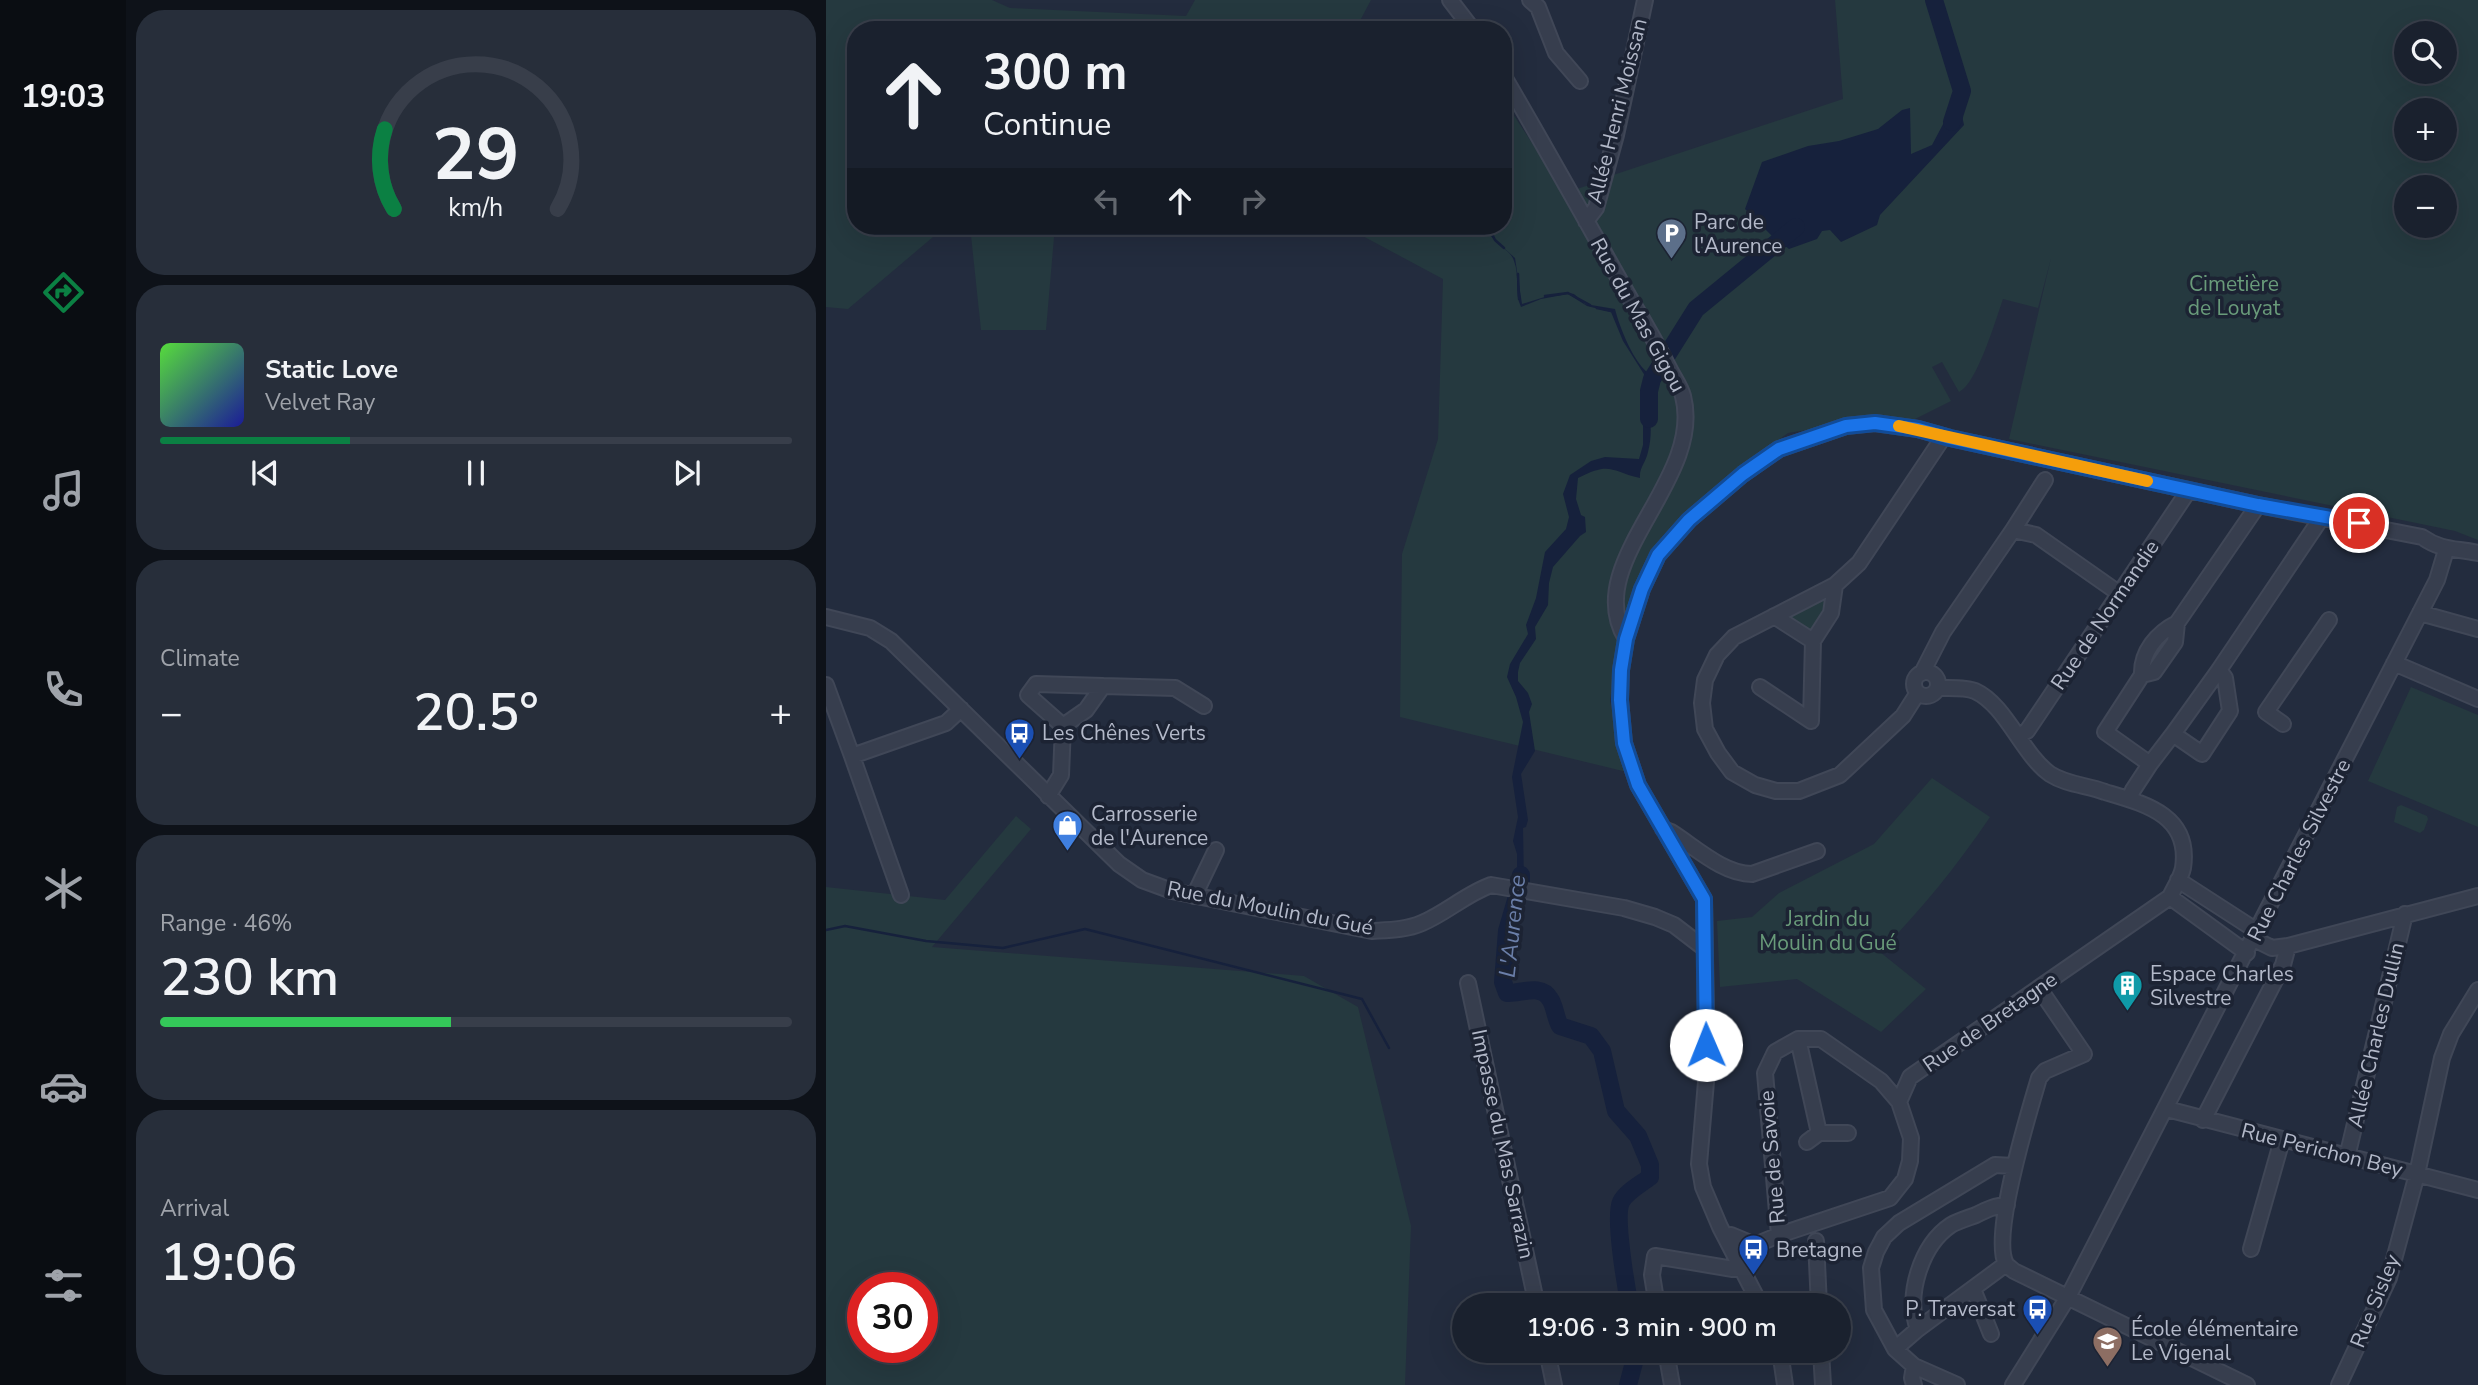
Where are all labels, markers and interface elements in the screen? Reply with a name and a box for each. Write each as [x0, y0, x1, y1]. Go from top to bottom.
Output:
street label: Allée Henri Moissan [1580, 15, 1654, 207]
map controls [2394, 21, 2457, 238]
button: search [2394, 21, 2457, 84]
text: 300 m [983, 39, 1127, 106]
icon: ahead [868, 49, 959, 140]
text: 19:03 [21, 75, 105, 118]
button: + [2394, 98, 2457, 161]
text: Continue [983, 103, 1111, 146]
text: 29 [432, 105, 520, 205]
button: − [2394, 175, 2457, 238]
icon: left [1088, 182, 1126, 220]
icon: ahead [1161, 182, 1199, 220]
icon: right [1234, 182, 1272, 220]
text: km/h [448, 190, 504, 224]
place label: Parc de l'Aurence [1694, 208, 1782, 260]
parking icon: Parc de l'Aurence [1654, 217, 1688, 261]
street label: Rue du Mas Gigou [1584, 233, 1692, 397]
icon: directions [39, 268, 88, 317]
park label: Cimetière de Louyat [2188, 270, 2281, 322]
text: Static Love [265, 352, 398, 387]
text: Velvet Ray [265, 387, 375, 418]
icon: previous [246, 454, 284, 492]
icon: pause [457, 454, 495, 492]
icon: next [668, 454, 706, 492]
icon: music [39, 466, 88, 515]
pin [2329, 493, 2389, 553]
icon: arrive [2340, 504, 2378, 542]
street label: Rue de Normandie [2044, 535, 2166, 695]
text: Climate [160, 643, 240, 674]
icon: phone [39, 665, 88, 714]
text: 20.5° [413, 677, 539, 748]
text: − [160, 688, 183, 739]
text: + [769, 688, 792, 739]
bus stop icon: Les Chênes Verts [1002, 716, 1036, 760]
place label: Les Chênes Verts [1042, 719, 1206, 747]
street label: Rue Charles Silvestre [2241, 754, 2357, 946]
place label: Carrosserie de l'Aurence [1091, 800, 1208, 852]
shop icon: Carrosserie de l'Aurence [1051, 809, 1085, 853]
icon: climate [39, 864, 88, 913]
water label: L'Aurence [1492, 873, 1533, 979]
street label: Rue du Moulin du Gué [1165, 874, 1375, 942]
park label: Jardin du Moulin du Gué [1759, 905, 1897, 957]
text: Range · 46% [160, 908, 292, 939]
street label: Allée Charles Dullin [2341, 940, 2411, 1130]
text: 230 km [160, 942, 339, 1013]
place label: Espace Charles Silvestre [2150, 960, 2294, 1012]
street label: Rue de Bretagne [1917, 965, 2063, 1079]
building icon: Espace Charles Silvestre [2110, 969, 2144, 1013]
position arrow [1669, 1008, 1743, 1082]
street label: Impasse du Mas Sarrazin [1465, 1027, 1541, 1261]
icon: car [39, 1062, 88, 1111]
street label: Rue de Savoie [1752, 1089, 1792, 1225]
street label: Rue Perichon Bey [2238, 1116, 2406, 1184]
text: Arrival [160, 1193, 229, 1224]
text: 19:06 [160, 1227, 297, 1298]
bus stop icon: Bretagne [1736, 1233, 1770, 1277]
place label: Bretagne [1776, 1236, 1863, 1264]
street label: Rue Sisley [2344, 1250, 2406, 1352]
icon: filters [39, 1261, 88, 1310]
speed limit sign: 30 [847, 1272, 938, 1363]
bus stop icon: P. Traversat [2021, 1292, 2055, 1336]
place label: P. Traversat [1905, 1295, 2016, 1323]
text: 19:06 · 3 min · 900 m [1526, 1310, 1777, 1345]
place label: École élémentaire Le Vigenal [2131, 1315, 2298, 1367]
school or university icon: École élémentaire Le Vigenal [2091, 1324, 2125, 1368]

